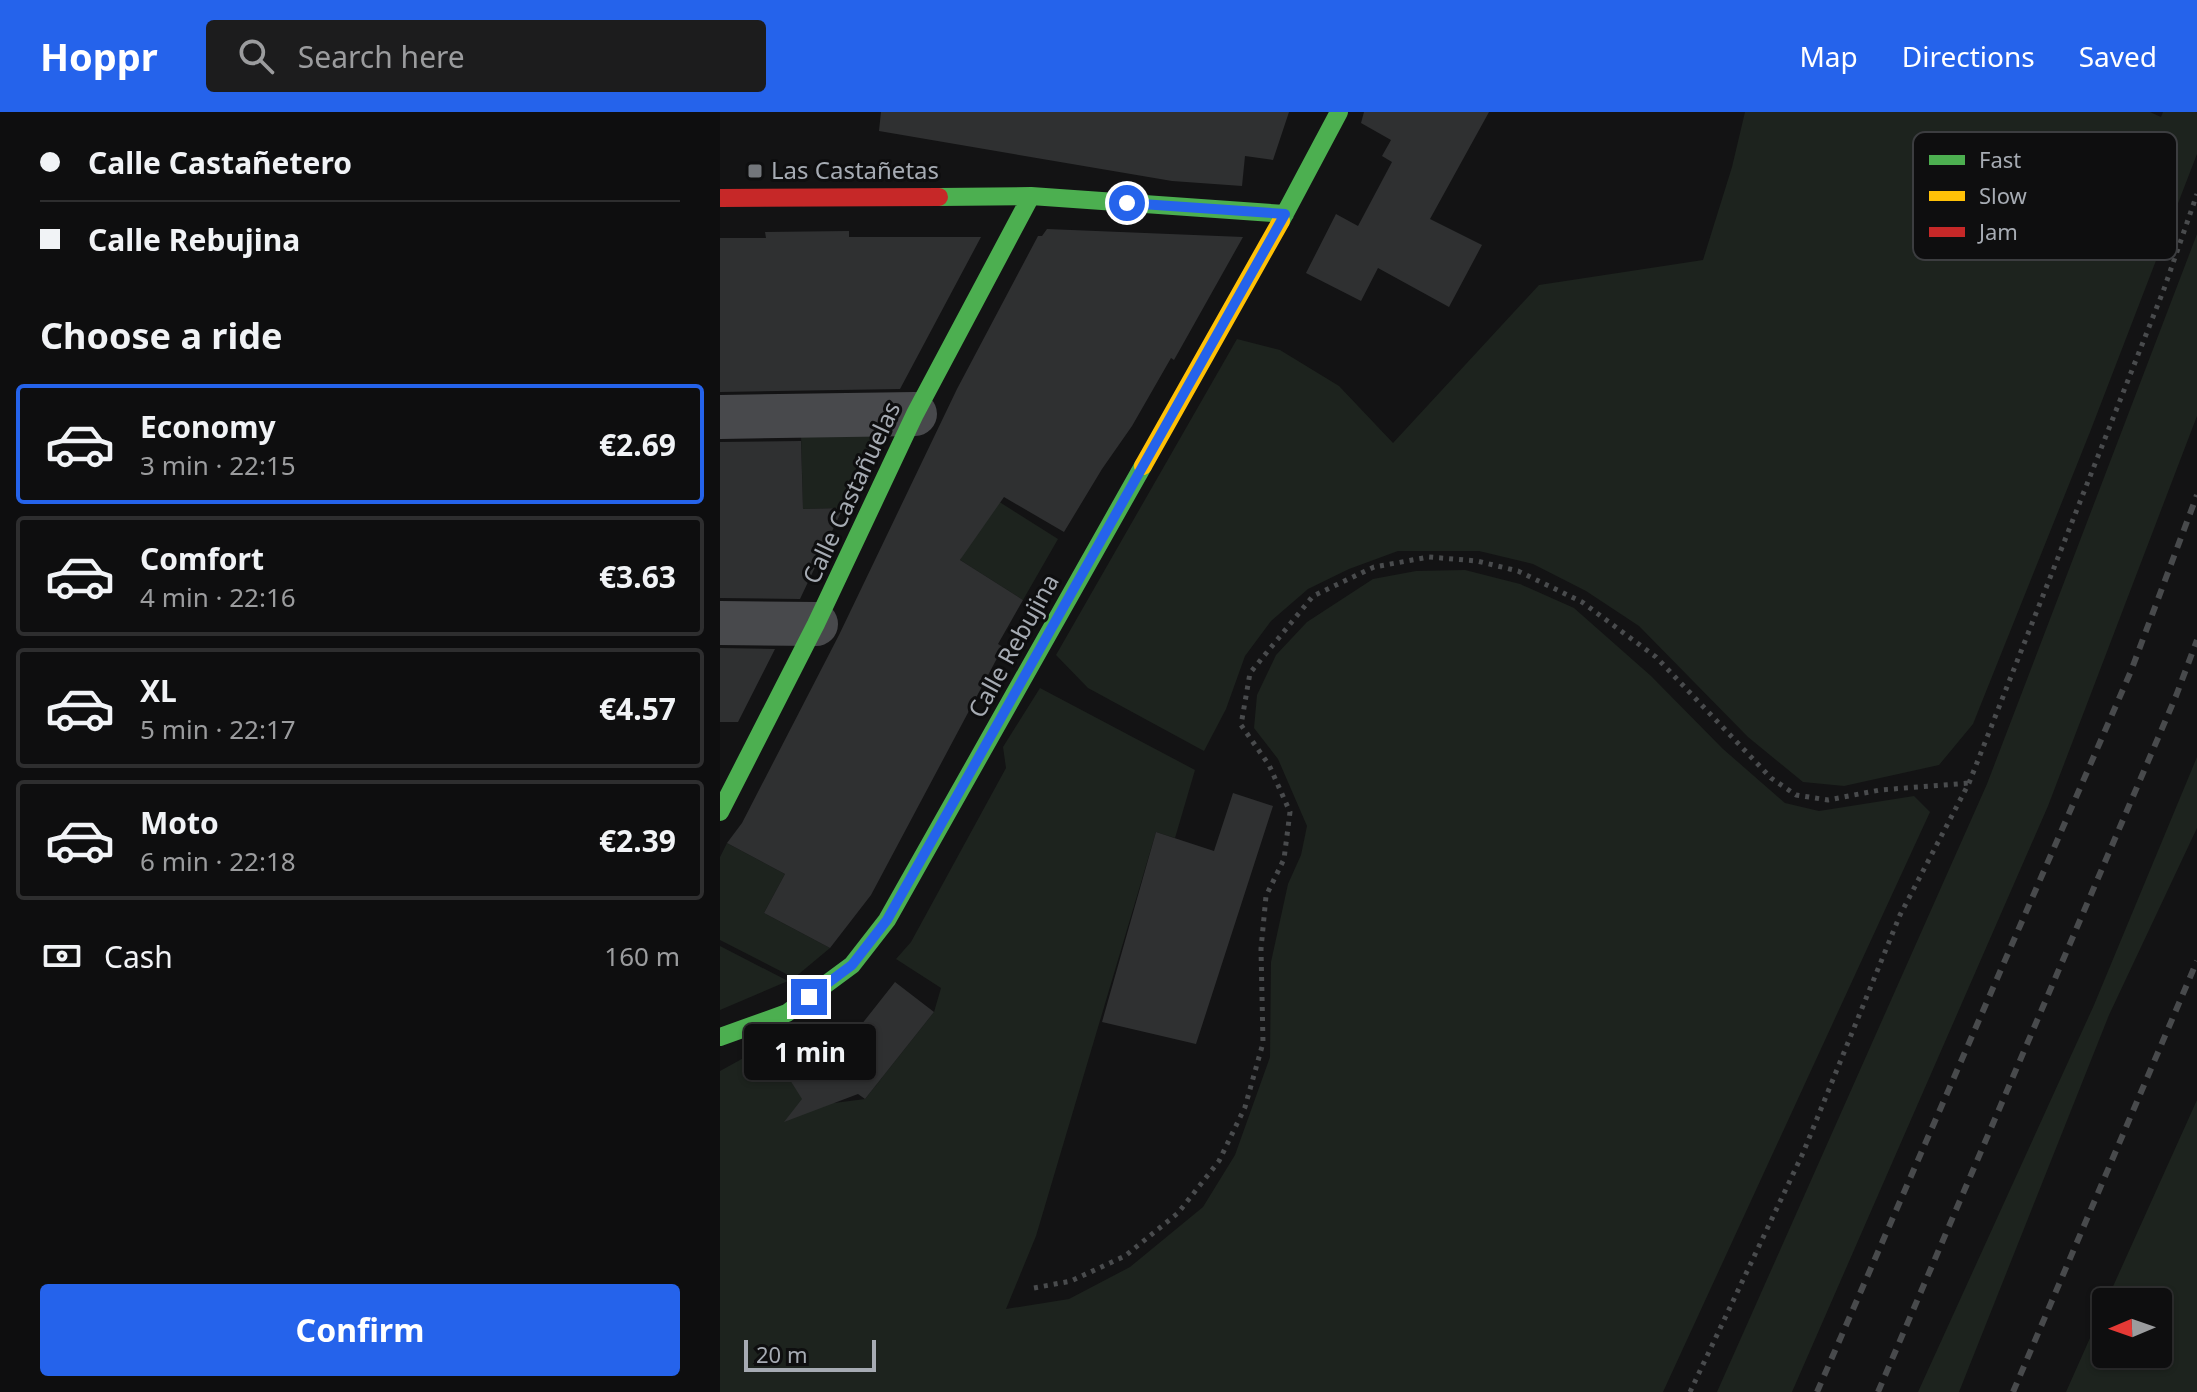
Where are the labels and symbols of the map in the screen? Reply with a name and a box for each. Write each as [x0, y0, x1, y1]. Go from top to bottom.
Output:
legend [1913, 132, 2177, 260]
text: Fast [1979, 144, 2021, 174]
place label: Las Castañetas [771, 153, 939, 186]
marker: Las Castañetas [746, 162, 764, 180]
text: Slow [1979, 180, 2028, 210]
route start [1109, 185, 1145, 221]
text: Jam [1977, 216, 2018, 246]
street label: Calle Castañuelas [794, 396, 907, 589]
street label: Calle Rebujina [960, 568, 1066, 723]
route end [791, 979, 827, 1015]
callout: 1 min [743, 1025, 875, 1081]
north arrow [2092, 1288, 2172, 1368]
scale bar [744, 1336, 876, 1372]

